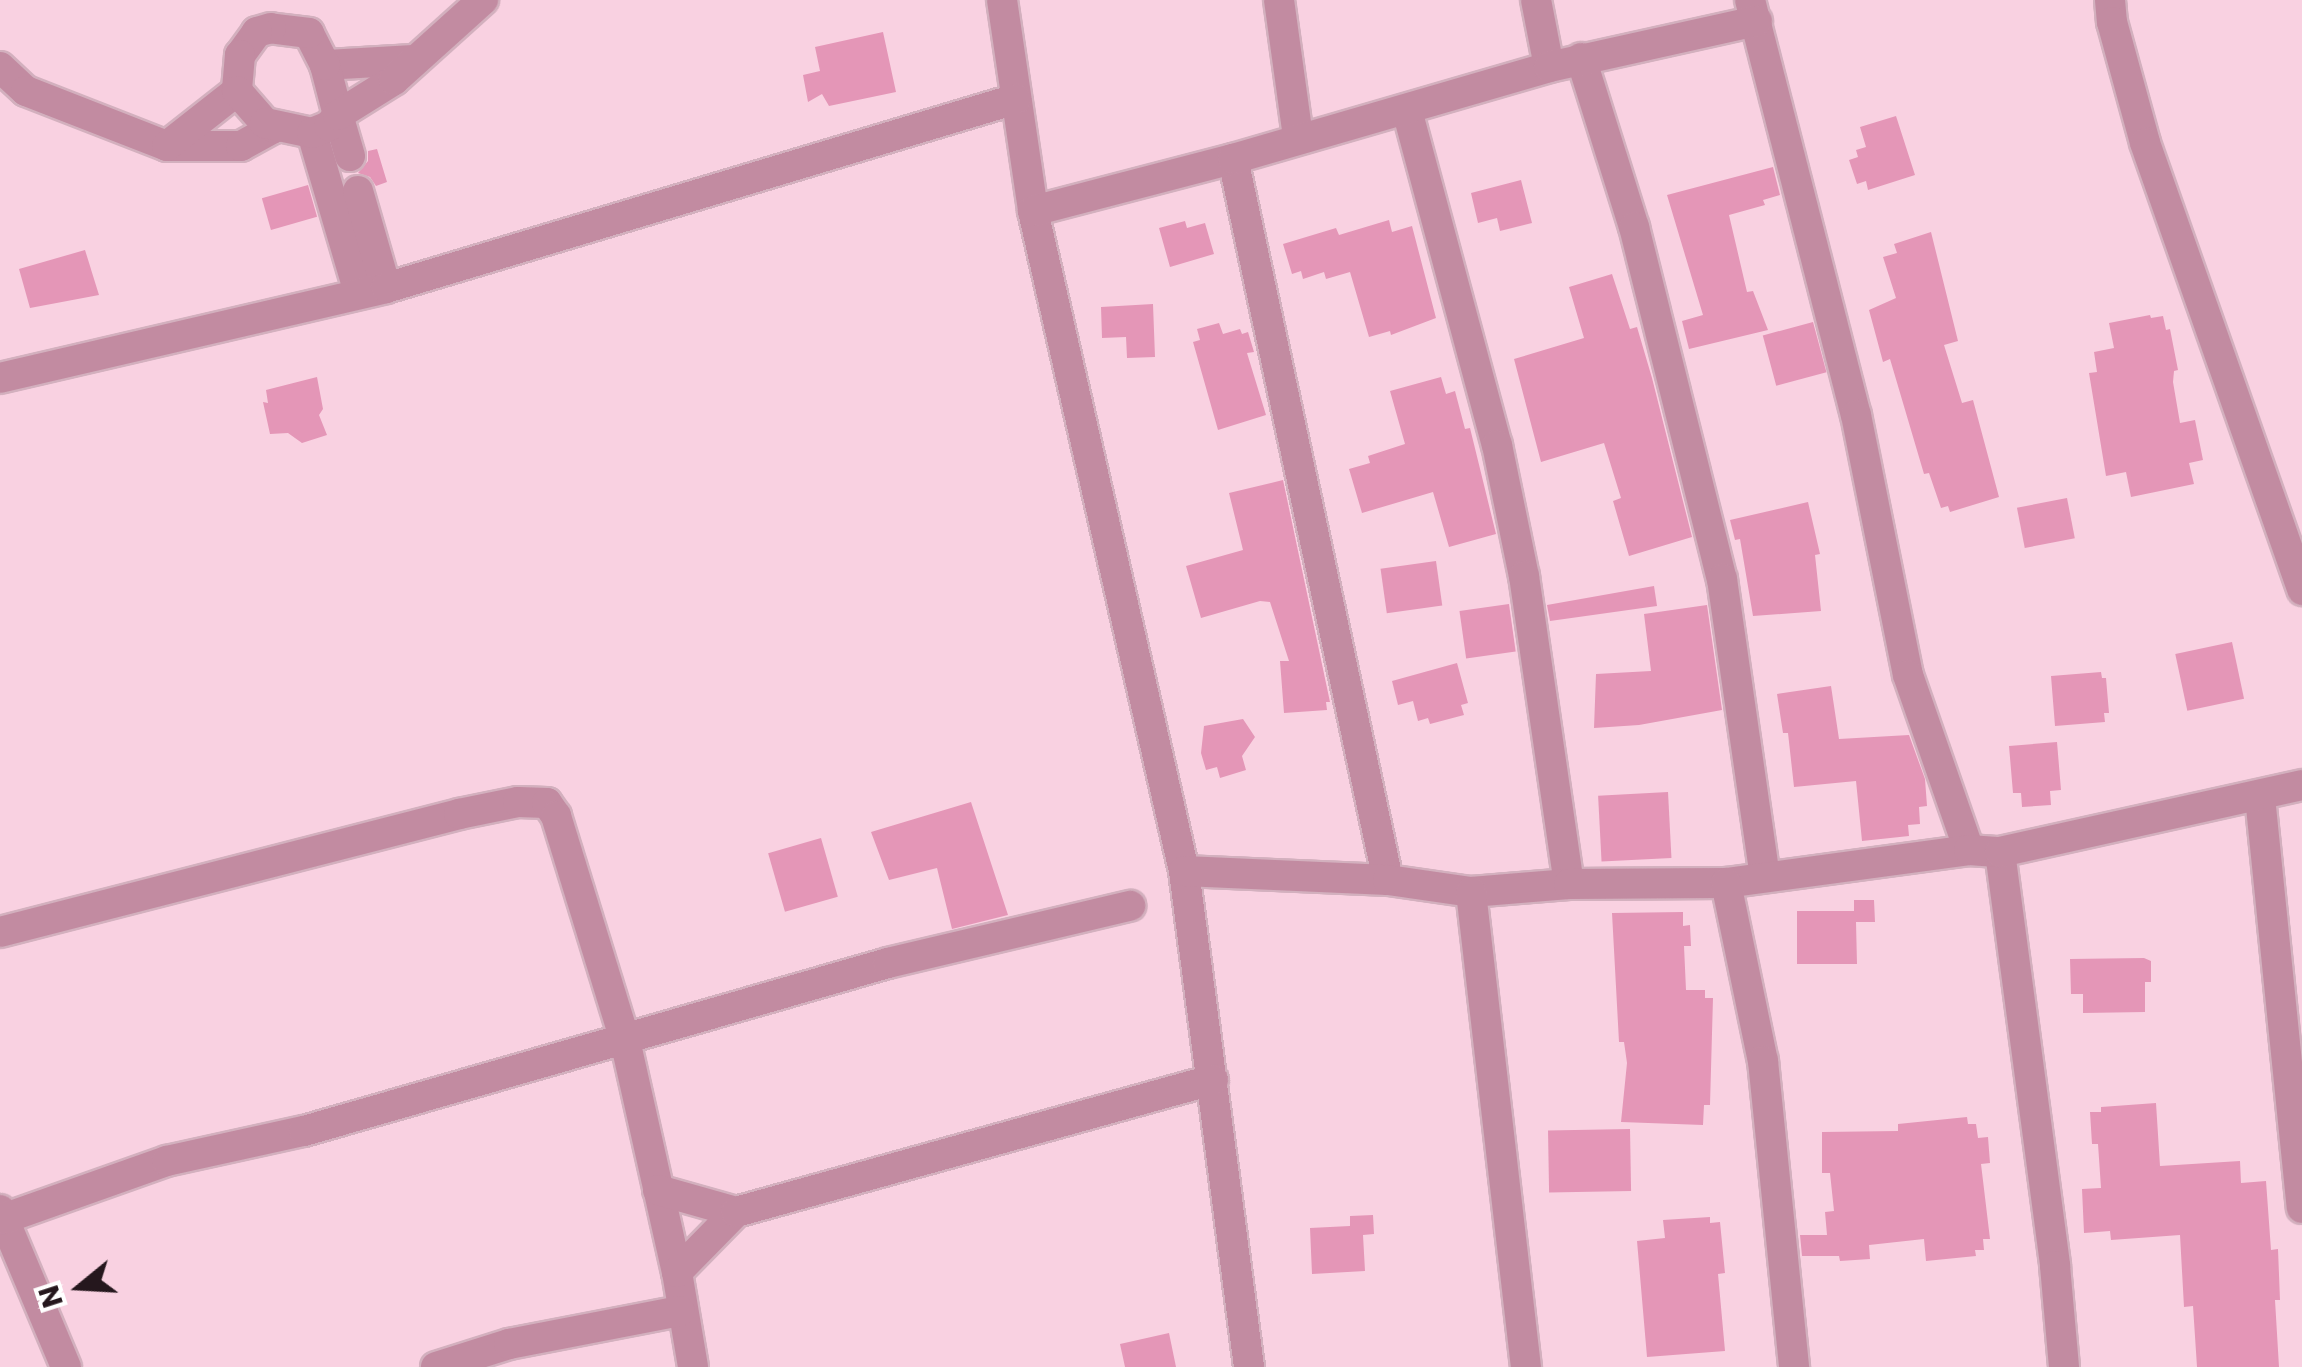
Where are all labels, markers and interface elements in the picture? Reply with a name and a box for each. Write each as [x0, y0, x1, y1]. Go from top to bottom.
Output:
north arrow [30, 1237, 130, 1337]
text: N [29, 1280, 73, 1312]

